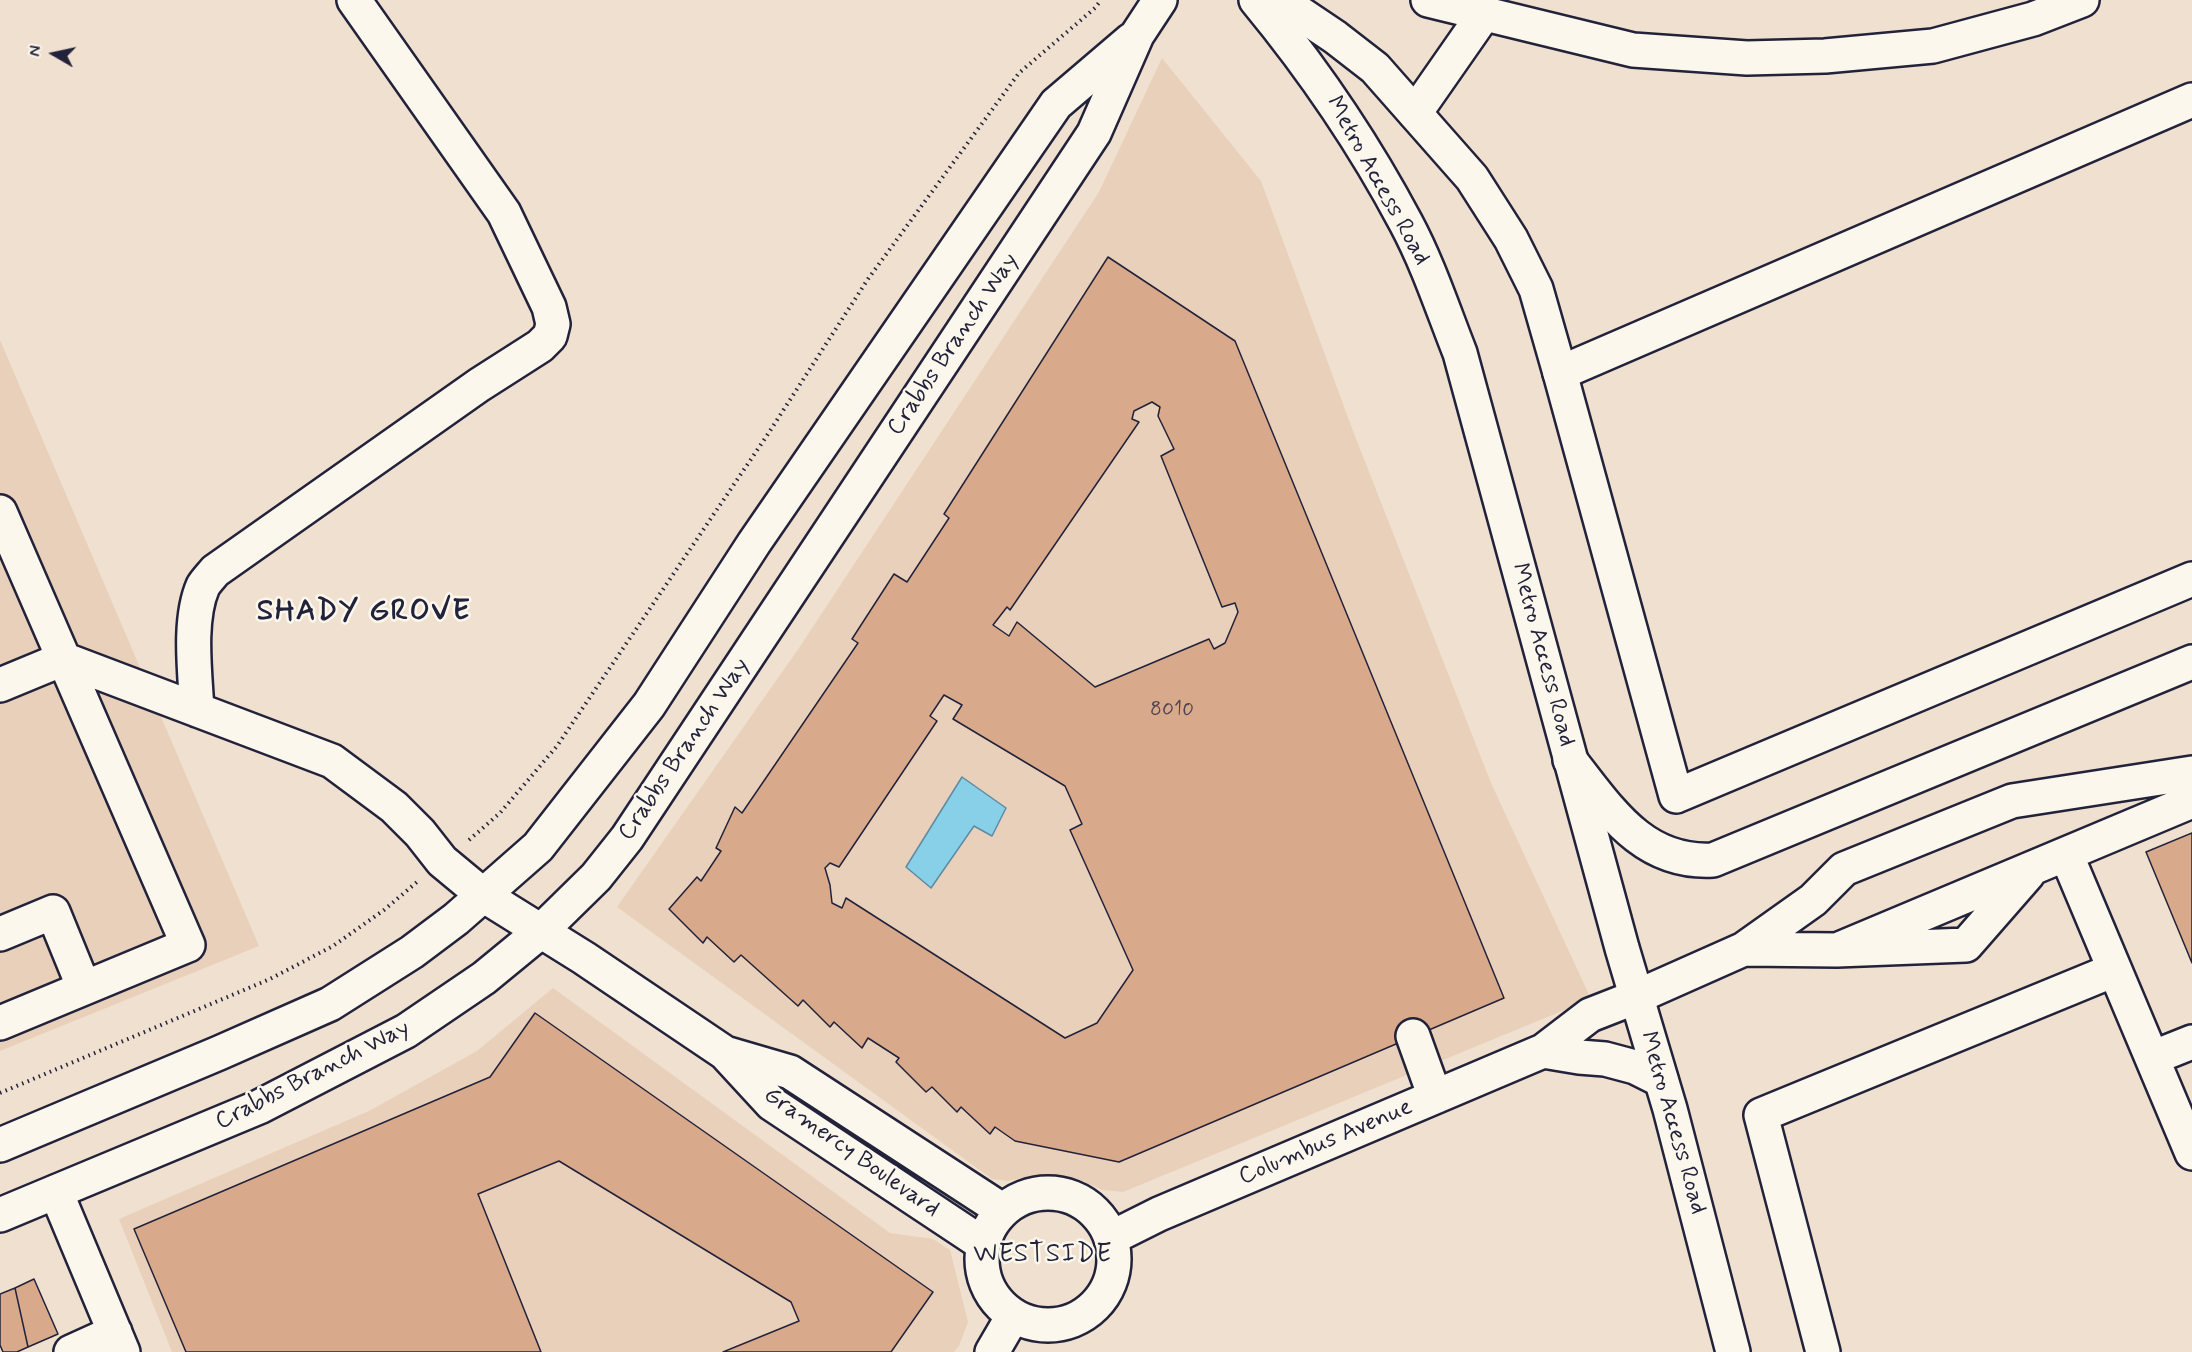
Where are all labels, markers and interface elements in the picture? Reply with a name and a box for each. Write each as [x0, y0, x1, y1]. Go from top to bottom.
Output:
north arrow [24, 24, 84, 84]
text: N [25, 44, 47, 58]
street label: Metro Access Road [1319, 92, 1435, 270]
street label: Crabbs Branch Way [882, 248, 1026, 442]
street label: Metro Access Road [1504, 560, 1580, 750]
district label: SHADY GROVE [254, 595, 474, 631]
street label: Crabbs Branch Way [613, 653, 757, 847]
house number: 8010 [1150, 698, 1194, 724]
street label: Crabbs Branch Way [211, 1015, 415, 1137]
street label: Metro Access Road [1632, 1028, 1712, 1218]
street label: Gramercy Boulevard [757, 1081, 945, 1225]
street label: Columbus Avenue [1235, 1093, 1417, 1193]
district label: WESTSIDE [972, 1240, 1114, 1272]

